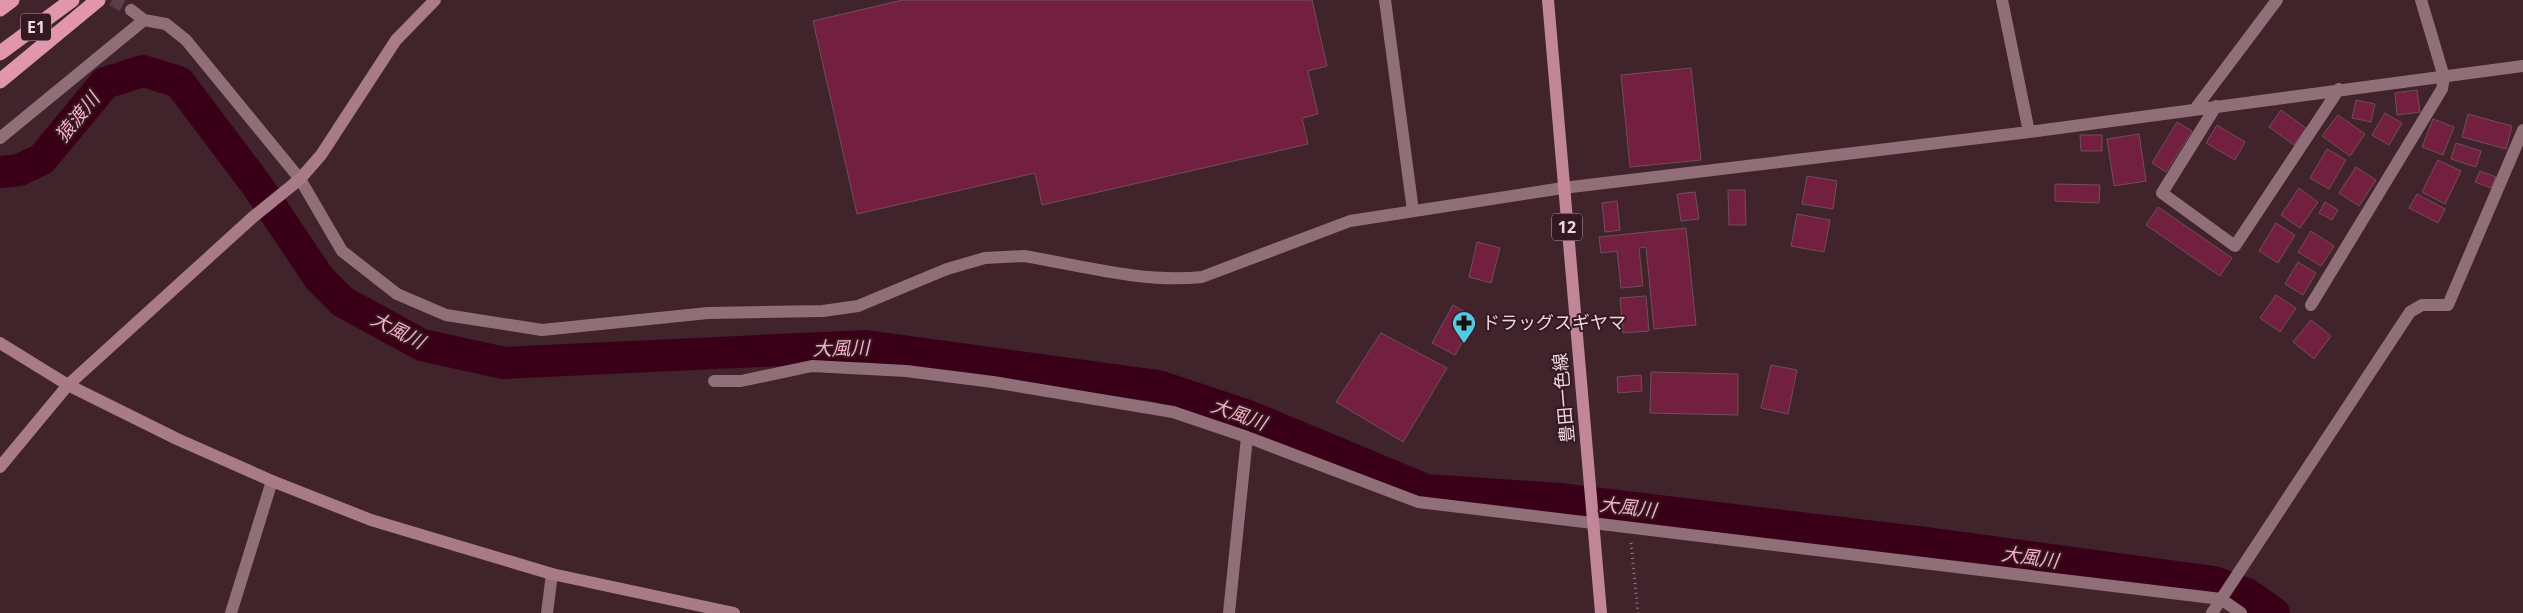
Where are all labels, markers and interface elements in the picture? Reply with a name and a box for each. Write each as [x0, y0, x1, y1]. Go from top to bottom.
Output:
road number: E1 [21, 14, 51, 41]
water label: 猿渡川 [49, 85, 106, 147]
road number: 12 [1552, 213, 1582, 240]
water label: 大風川 [367, 305, 431, 355]
pharmacy icon: ドラッグスギヤマ [1451, 310, 1477, 344]
place label: ドラッグスギヤマ [1482, 310, 1626, 334]
water label: 大風川 [812, 334, 872, 361]
street label: 豊田一色線 [1547, 352, 1579, 444]
water label: 大風川 [1208, 392, 1272, 437]
water label: 大風川 [1598, 491, 1660, 524]
water label: 大風川 [2000, 540, 2062, 574]

